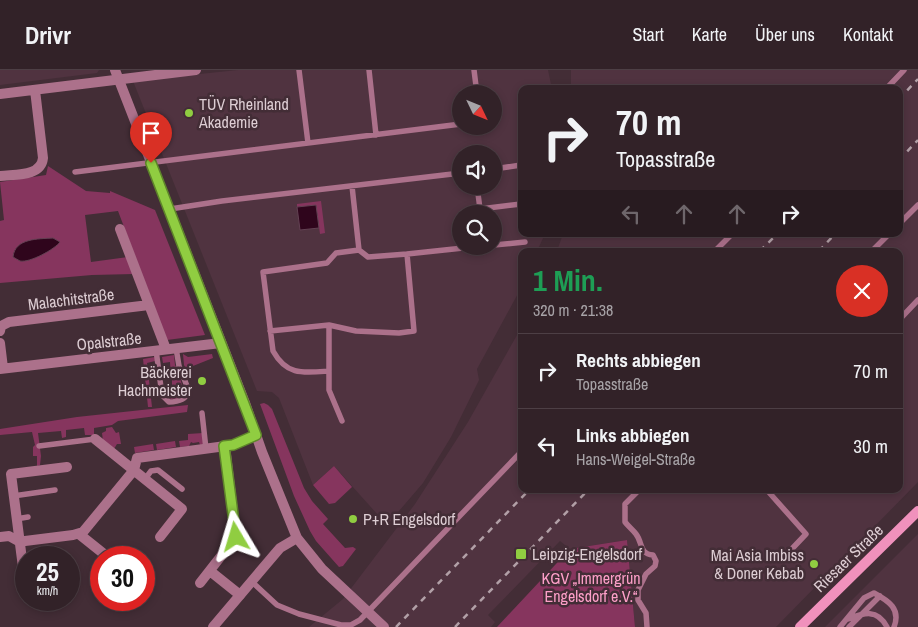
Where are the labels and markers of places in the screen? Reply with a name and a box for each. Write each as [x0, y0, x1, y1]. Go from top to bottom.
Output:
place label: TÜV Rheinland Akademie [198, 93, 289, 133]
marker: TÜV Rheinland Akademie [183, 107, 195, 119]
pin [130, 112, 172, 163]
place label: Bäckerei Hachmeister [118, 361, 193, 401]
marker: Bäckerei Hachmeister [196, 375, 208, 387]
place label: P+R Engelsdorf [363, 508, 456, 530]
marker: P+R Engelsdorf [347, 513, 359, 525]
place label: Leipzig-Engelsdorf [532, 543, 642, 565]
place label: Mai Asia Imbiss & Doner Kebab [711, 544, 804, 584]
marker: Leipzig-Engelsdorf [514, 547, 528, 561]
marker: Mai Asia Imbiss & Doner Kebab [808, 558, 820, 570]

